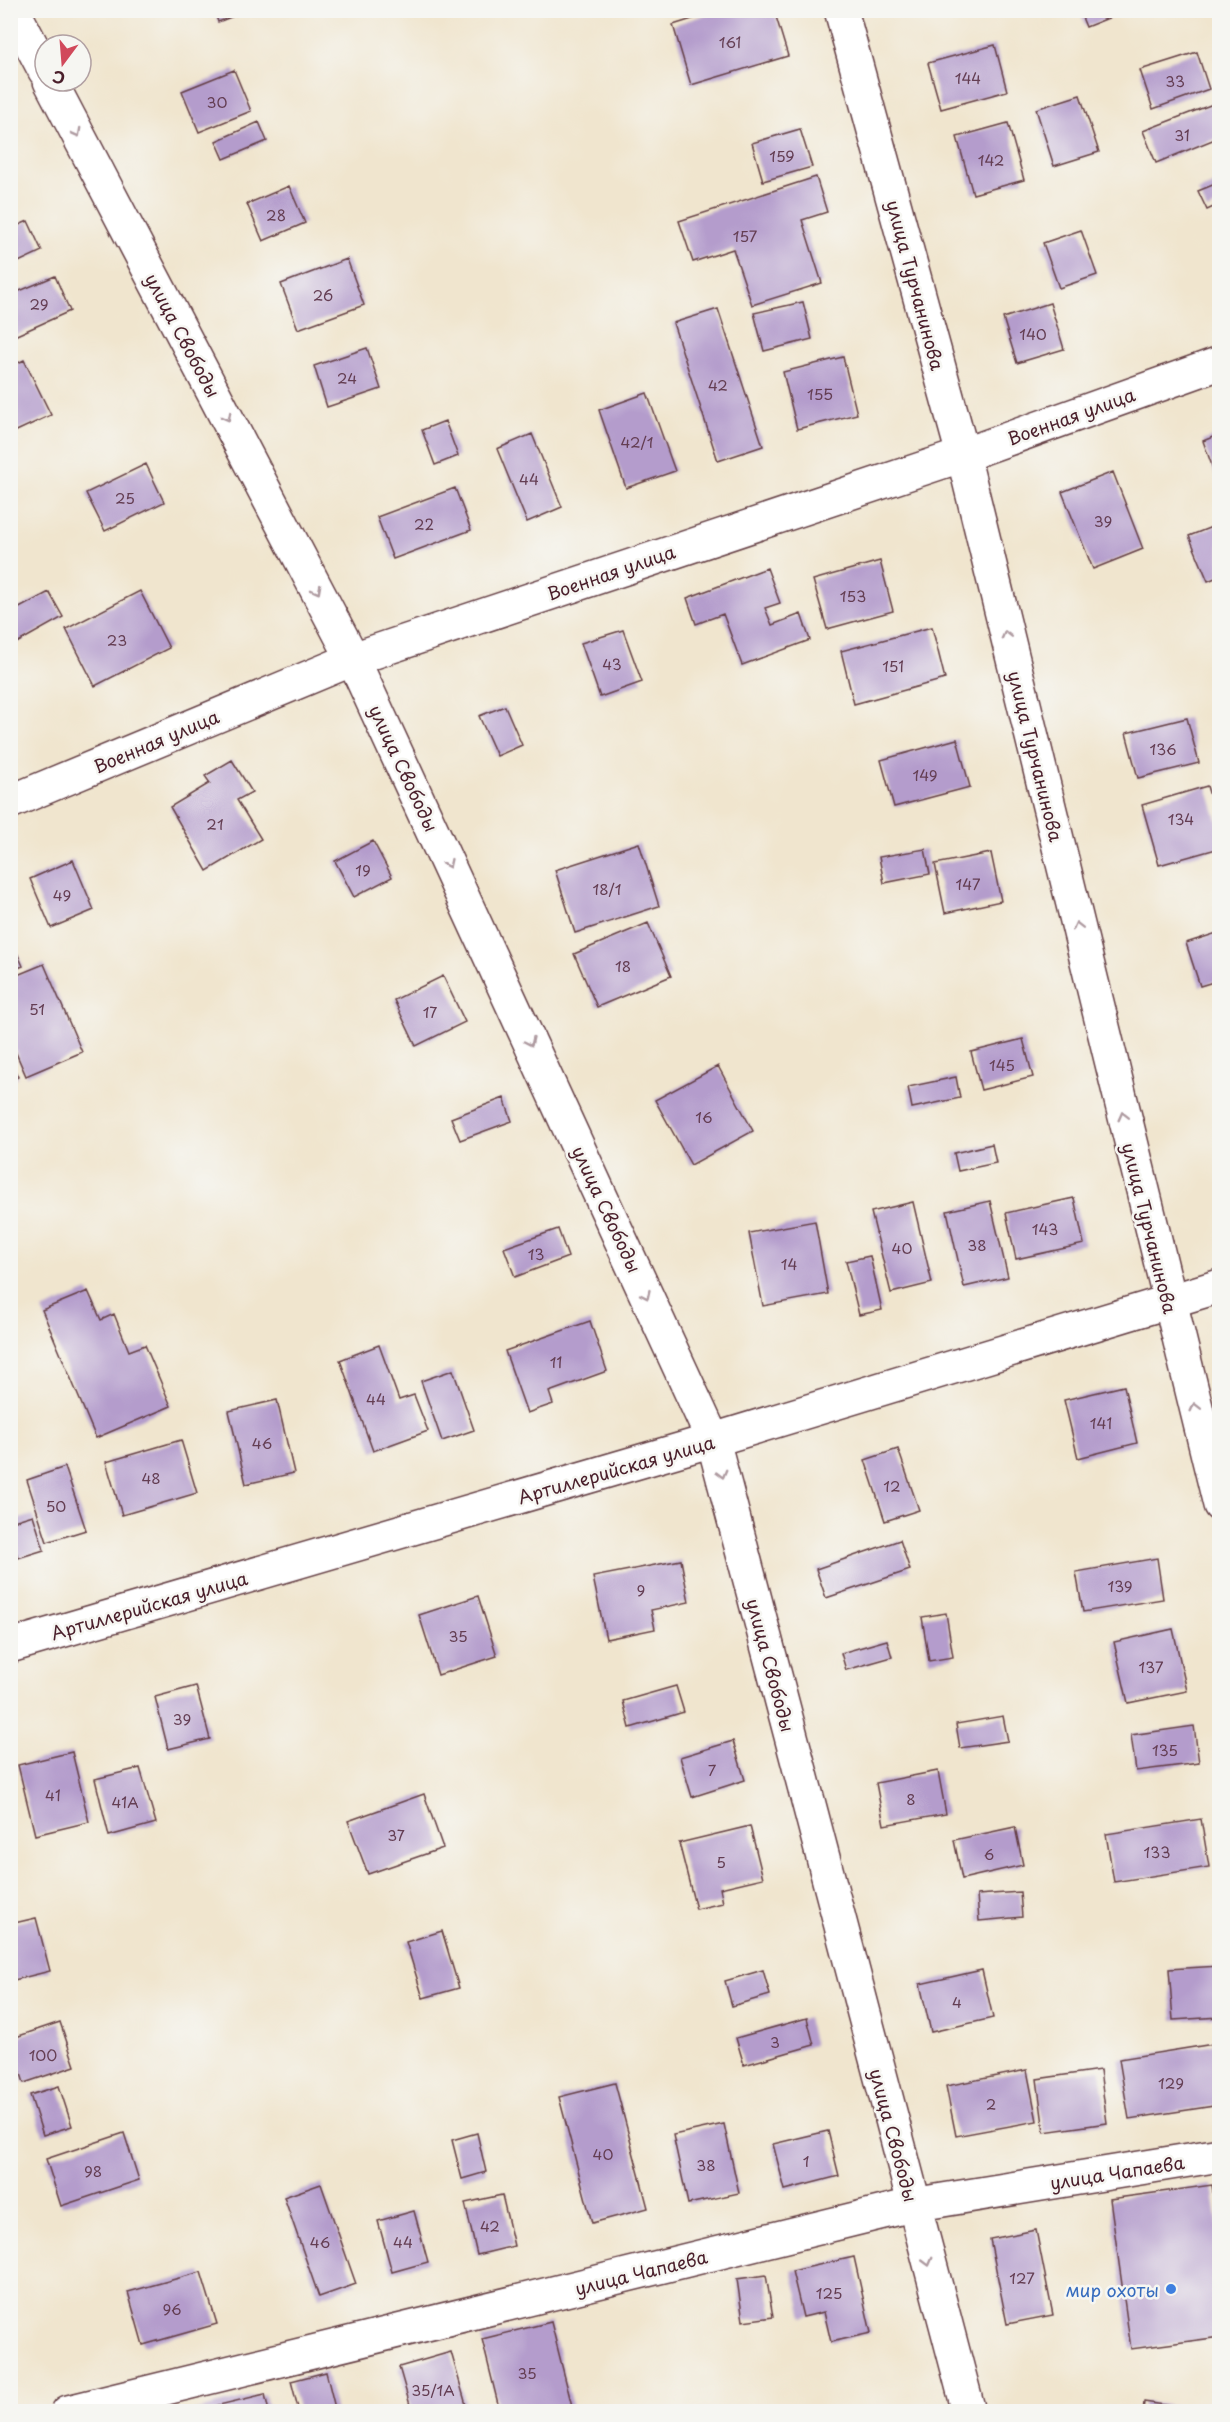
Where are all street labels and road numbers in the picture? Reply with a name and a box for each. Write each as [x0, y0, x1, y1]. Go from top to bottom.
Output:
street label: улица Турчанинова [880, 197, 952, 374]
street label: улица Свободы [139, 268, 227, 402]
street label: Военная улица [1003, 380, 1139, 452]
street label: Военная улица [543, 537, 679, 607]
street label: улица Турчанинова [1002, 668, 1071, 845]
street label: улица Свободы [363, 700, 445, 836]
street label: Военная улица [89, 702, 224, 780]
street label: улица Турчанинова [1116, 1140, 1185, 1317]
street label: улица Свободы [566, 1141, 648, 1277]
street label: Артиллерийская улица [514, 1428, 718, 1510]
street label: Артиллерийская улица [47, 1564, 251, 1646]
street label: улица Свободы [740, 1595, 802, 1735]
street label: улица Свободы [863, 2065, 925, 2205]
street label: улица Чапаева [1048, 2148, 1187, 2196]
street label: улица Чапаева [572, 2242, 711, 2302]

